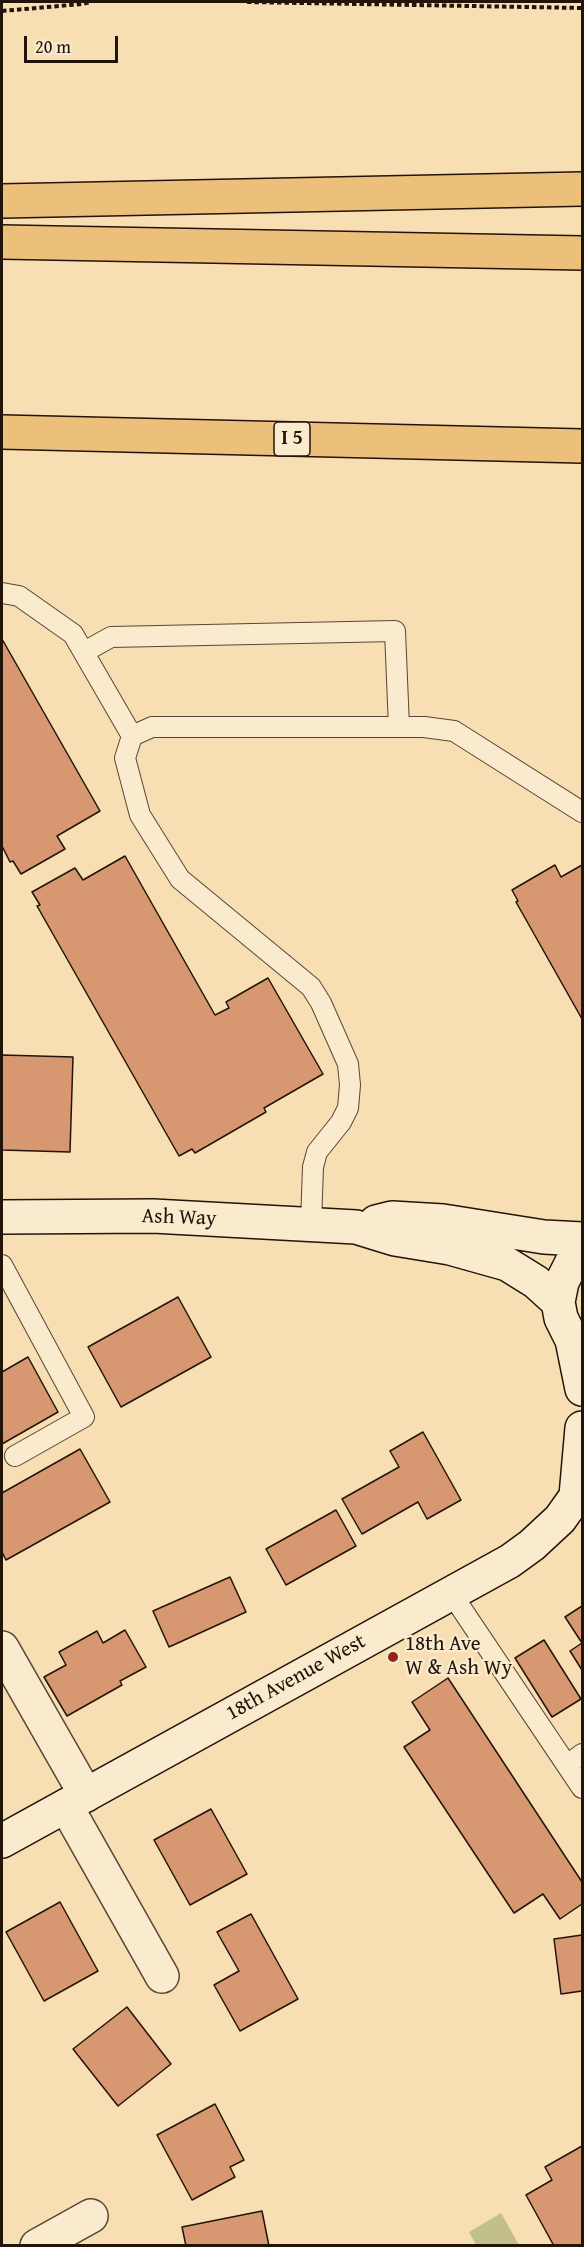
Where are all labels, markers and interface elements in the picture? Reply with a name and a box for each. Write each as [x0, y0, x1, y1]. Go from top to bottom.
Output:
scale bar [27, 24, 122, 62]
text: 20 m [35, 33, 71, 60]
road number: I 5 [274, 422, 310, 456]
street label: Ash Way [141, 1204, 217, 1232]
street label: 18th Avenue West [222, 1629, 370, 1727]
place label: 18th Ave W & Ash Wy [405, 1632, 512, 1682]
marker: 18th Ave W & Ash Wy [386, 1650, 400, 1664]

